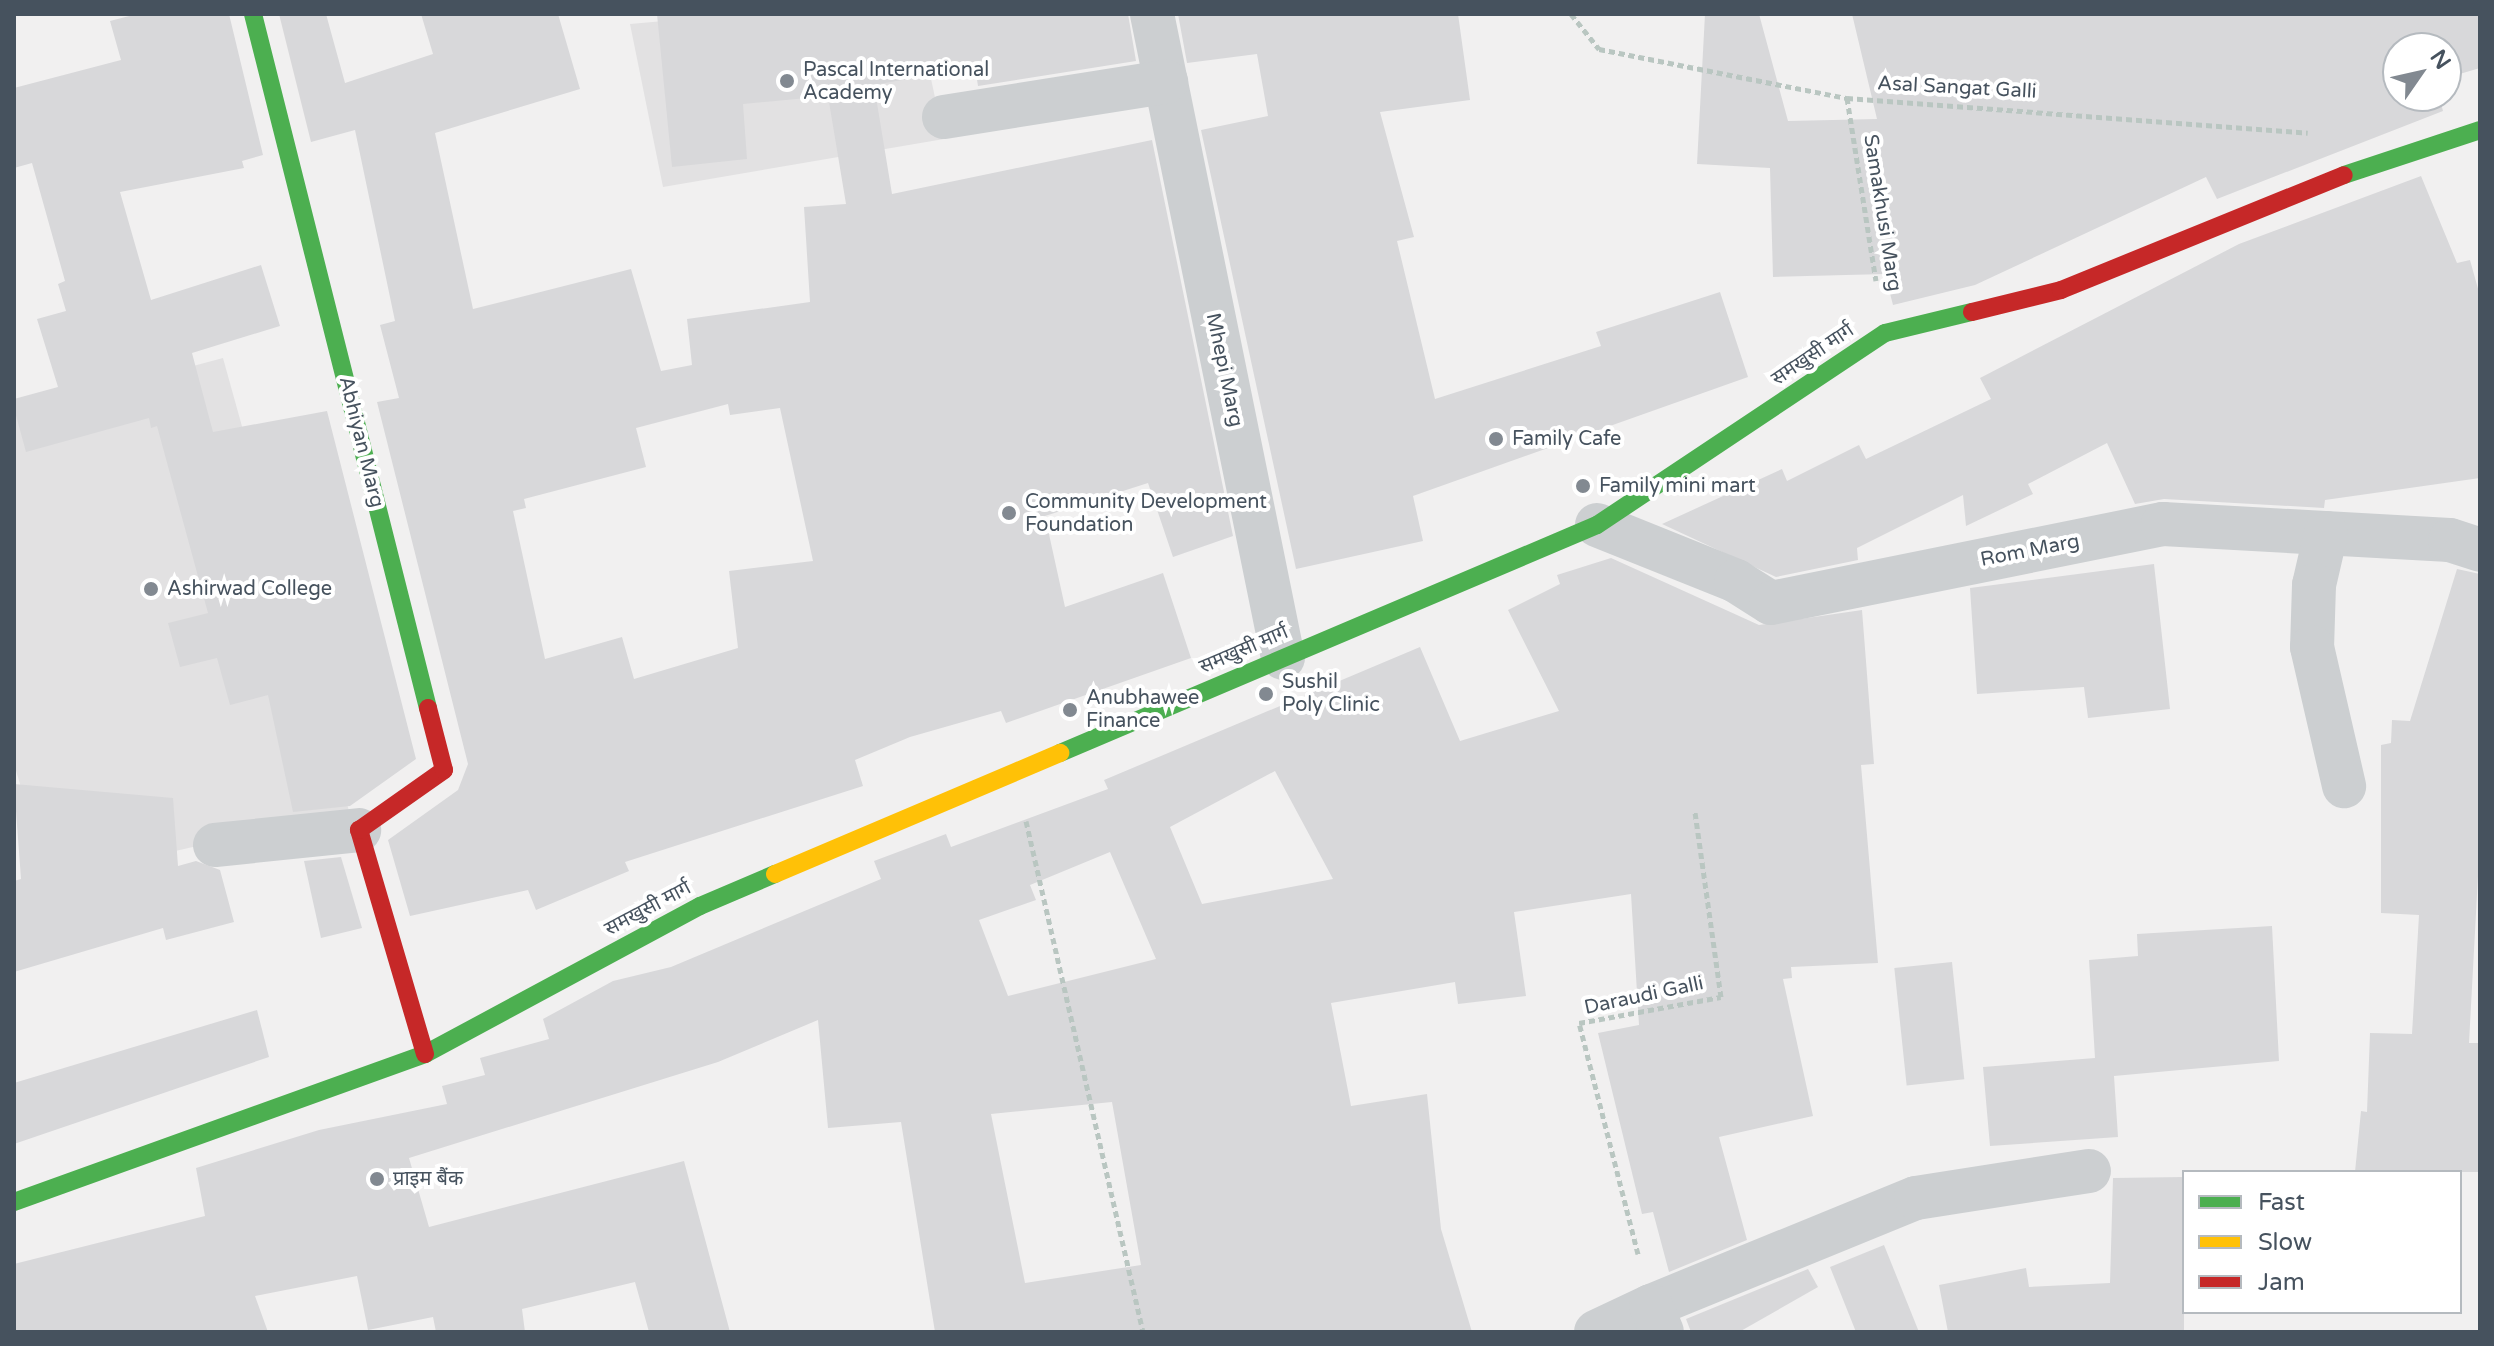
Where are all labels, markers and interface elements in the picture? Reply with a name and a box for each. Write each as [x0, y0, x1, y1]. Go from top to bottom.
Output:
north arrow [2382, 32, 2462, 112]
text: N [2425, 45, 2456, 74]
place label: Pascal International Academy [803, 58, 989, 105]
marker: Pascal International Academy [778, 72, 796, 90]
street label: Asal Sangat Galli [1877, 72, 2037, 104]
street label: Samakhusi Marg [1858, 133, 1906, 293]
street label: Mhepi Marg [1200, 311, 1248, 429]
street label: समखुसी मार्ग [1767, 319, 1859, 391]
street label: Abhiyan Marg [333, 374, 389, 510]
place label: Family Cafe [1512, 427, 1621, 451]
marker: Family Cafe [1487, 430, 1505, 448]
place label: Family mini mart [1599, 474, 1756, 498]
marker: Family mini mart [1574, 477, 1592, 495]
place label: Community Development Foundation [1025, 490, 1267, 537]
marker: Community Development Foundation [1000, 504, 1018, 522]
street label: Rom Marg [1978, 530, 2082, 572]
place label: Ashirwad College [167, 577, 332, 601]
marker: Ashirwad College [142, 580, 160, 598]
street label: समखुसी मार्ग [1196, 621, 1292, 679]
place label: Sushil Poly Clinic [1282, 670, 1380, 717]
marker: Sushil Poly Clinic [1257, 685, 1275, 703]
place label: Anubhawee Finance [1086, 686, 1199, 733]
marker: Anubhawee Finance [1061, 701, 1079, 719]
street label: समखुसी मार्ग [601, 876, 695, 942]
street label: Daraudi Galli [1582, 972, 1706, 1020]
place label: प्राइम बैंक [393, 1167, 463, 1191]
marker: प्राइम बैंक [368, 1170, 386, 1188]
legend [2182, 1170, 2462, 1314]
text: Fast [2258, 1188, 2305, 1217]
text: Slow [2258, 1228, 2312, 1257]
text: Jam [2258, 1268, 2305, 1297]

